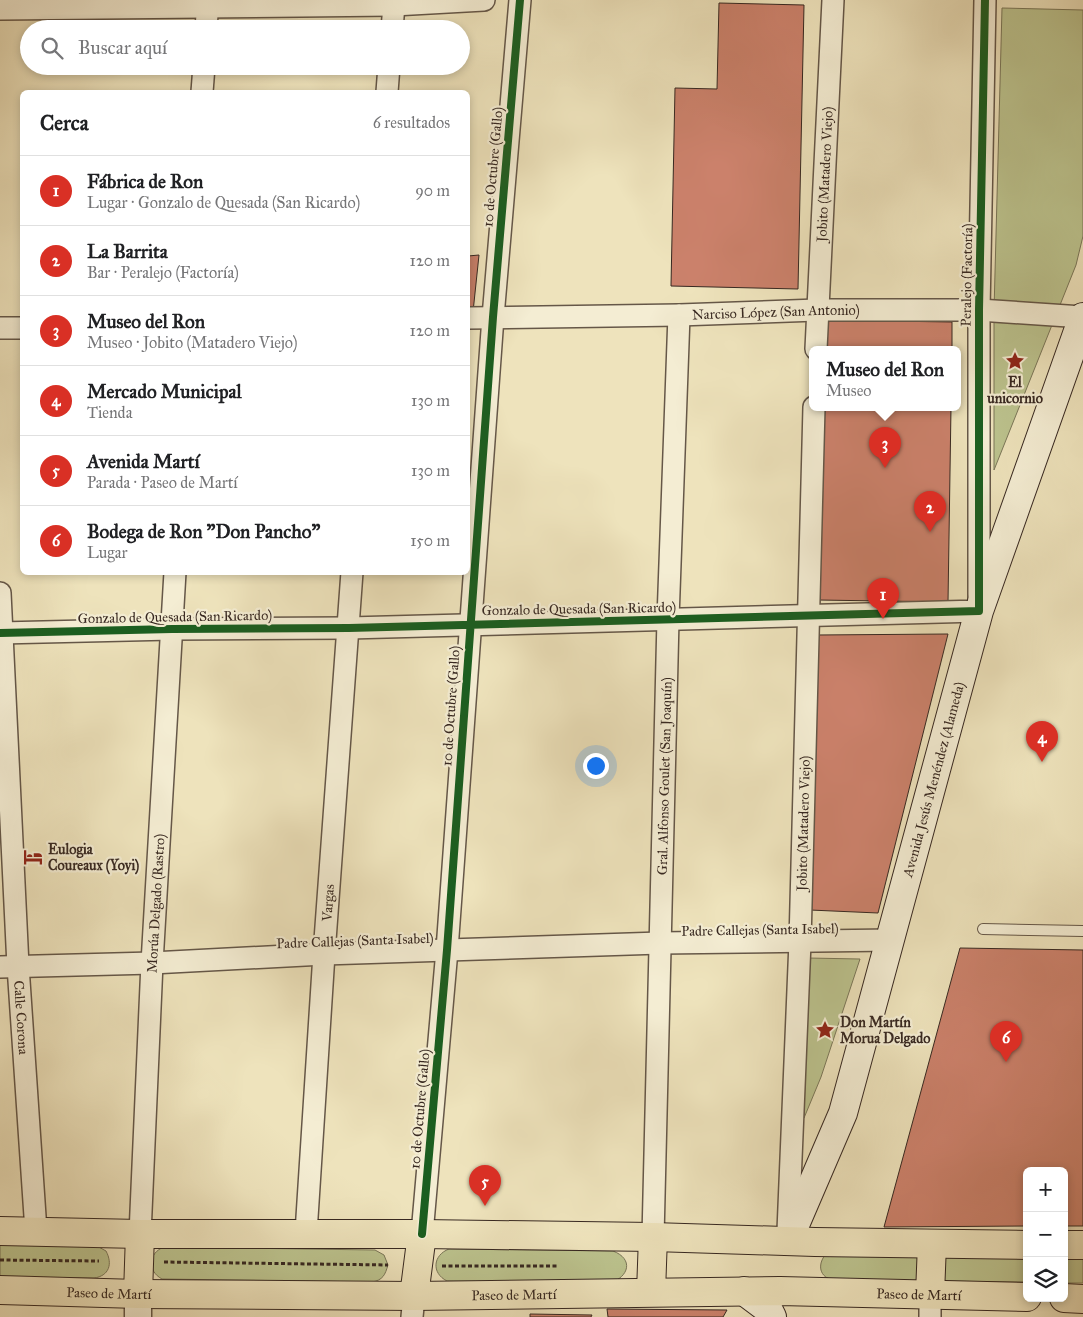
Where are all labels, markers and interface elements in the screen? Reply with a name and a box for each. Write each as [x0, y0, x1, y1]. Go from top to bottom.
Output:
search box [20, 20, 470, 75]
icon: search [38, 34, 66, 62]
text: Buscar aquí [78, 36, 167, 59]
street label: 10 de Octubre (Gallo) [479, 106, 508, 228]
street label: Jobito (Matadero Viejo) [813, 106, 837, 244]
text: Cerca [40, 110, 89, 136]
text: 6 resultados [373, 113, 450, 132]
text: Fábrica de Ron [87, 170, 203, 193]
text: 1 [53, 181, 59, 200]
text: 90 m [415, 181, 450, 200]
text: Lugar · Gonzalo de Quesada (San Ricardo) [87, 193, 360, 212]
street label: Peralejo (Factoría) [958, 223, 977, 327]
text: La Barrita [87, 240, 168, 263]
text: 2 [52, 251, 60, 270]
text: 120 m [410, 251, 450, 270]
text: Bar · Peralejo (Factoría) [87, 263, 239, 282]
street label: Narciso López (San Antonio) [692, 301, 860, 323]
text: Museo del Ron [87, 310, 205, 333]
text: 3 [53, 321, 59, 340]
text: 120 m [410, 321, 450, 340]
text: Museo · Jobito (Matadero Viejo) [87, 333, 298, 352]
popup [809, 346, 961, 411]
place icon: El unicornio [1004, 350, 1026, 372]
text: Museo del Ron [826, 358, 944, 381]
place label: El unicornio [986, 374, 1043, 407]
text: Mercado Municipal [87, 380, 242, 403]
text: Museo [826, 381, 872, 400]
text: 4 [52, 391, 60, 410]
text: 130 m [411, 391, 450, 410]
text: Tienda [87, 403, 132, 422]
pin: 3 [869, 427, 901, 468]
text: Avenida Martí [87, 450, 200, 473]
text: 5 [52, 461, 60, 480]
text: 130 m [411, 461, 450, 480]
text: Parada · Paseo de Martí [87, 473, 238, 492]
pin: 2 [914, 491, 946, 532]
text: Bodega de Ron "Don Pancho" [87, 520, 320, 543]
text: 6 [52, 531, 60, 550]
text: 150 m [410, 531, 450, 550]
text: Lugar [87, 543, 128, 562]
pin: 1 [867, 578, 899, 619]
street label: Gonzalo de Quesada (San Ricardo) [482, 599, 676, 620]
street label: Gonzalo de Quesada (San Ricardo) [78, 607, 272, 628]
street label: 10 de Octubre (Gallo) [438, 645, 465, 767]
street label: Gral. Alfonso Goulet (San Joaquín) [653, 677, 676, 875]
street label: Avenida Jesús Menéndez (Alameda) [899, 680, 969, 880]
pin: 4 [1026, 721, 1058, 762]
your location [583, 753, 609, 779]
street label: Jobito (Matadero Viejo) [793, 755, 814, 893]
street label: Morúa Delgado (Rastro) [143, 833, 169, 973]
place label: Eulogia Coureaux (Yoyi) [48, 841, 139, 875]
hotel icon: Eulogia Coureaux (Yoyi) [22, 846, 44, 868]
street label: Vargas [318, 883, 338, 923]
street label: Padre Callejas (Santa Isabel) [681, 920, 839, 941]
street label: Padre Callejas (Santa Isabel) [276, 930, 434, 953]
street label: Calle Corona [10, 980, 33, 1055]
place label: Don Martín Morua Delgado [840, 1014, 930, 1048]
place icon: Don Martín Morua Delgado [814, 1019, 836, 1041]
pin: 6 [990, 1021, 1022, 1062]
street label: 10 de Octubre (Gallo) [406, 1048, 435, 1170]
pin: 5 [469, 1165, 501, 1206]
map controls [1023, 1167, 1068, 1302]
button: + [1023, 1167, 1068, 1212]
button: − [1023, 1212, 1068, 1257]
button: layers [1023, 1257, 1068, 1302]
street label: Paseo de Martí [66, 1283, 153, 1303]
street label: Paseo de Martí [876, 1285, 963, 1304]
street label: Paseo de Martí [471, 1286, 558, 1304]

